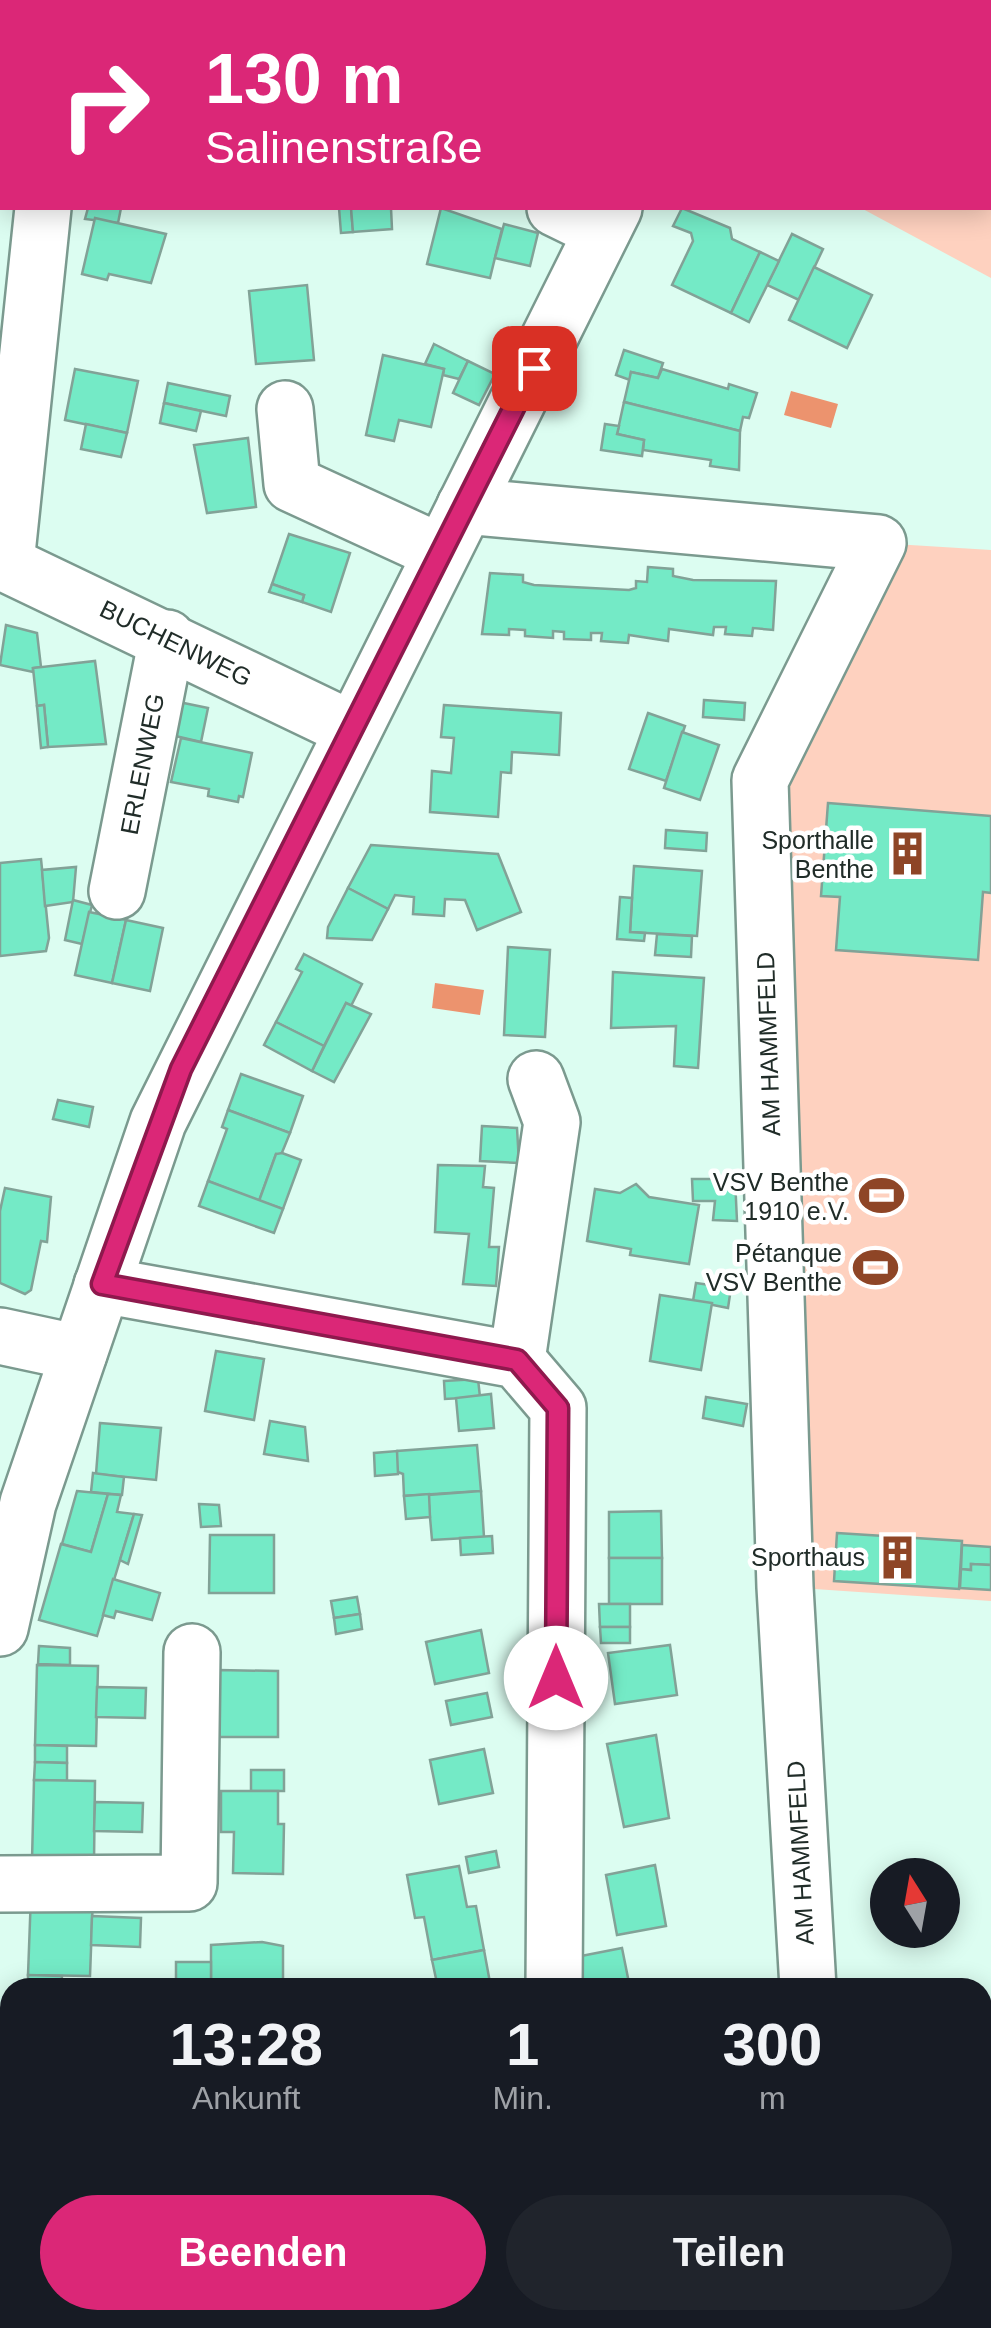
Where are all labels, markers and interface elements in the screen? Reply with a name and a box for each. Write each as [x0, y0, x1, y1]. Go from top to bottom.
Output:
icon: right [40, 40, 170, 170]
text: 130 m [205, 40, 403, 118]
text: Salinenstraße [205, 122, 483, 173]
pin [492, 326, 577, 411]
icon: arrive [507, 341, 562, 396]
street label: BUCHENWEG [96, 594, 256, 692]
street label: ERLENWEG [115, 691, 169, 837]
place label: Sporthalle Benthe [761, 826, 874, 883]
building icon: Sporthalle Benthe [883, 830, 931, 878]
street label: AM HAMMFELD [751, 951, 785, 1137]
place label: VSV Benthe 1910 e.V. [713, 1168, 849, 1225]
sports icon: VSV Benthe 1910 e.V. [858, 1172, 906, 1220]
place label: Pétanque VSV Benthe [706, 1239, 842, 1296]
sports icon: Pétanque VSV Benthe [851, 1243, 899, 1291]
building icon: Sporthaus [874, 1533, 922, 1581]
place label: Sporthaus [751, 1543, 865, 1571]
position arrow [504, 1626, 608, 1730]
street label: AM HAMMFELD [781, 1760, 819, 1946]
north arrow [870, 1858, 960, 1948]
map controls [870, 1858, 960, 1948]
text: 13:28 [169, 2011, 323, 2078]
text: 1 [506, 2011, 539, 2078]
text: 300 [722, 2011, 822, 2078]
text: Ankunft [192, 2080, 300, 2116]
text: Min. [492, 2080, 553, 2116]
text: m [759, 2080, 786, 2116]
button: Beenden [40, 2195, 486, 2310]
button: Teilen [506, 2195, 952, 2310]

